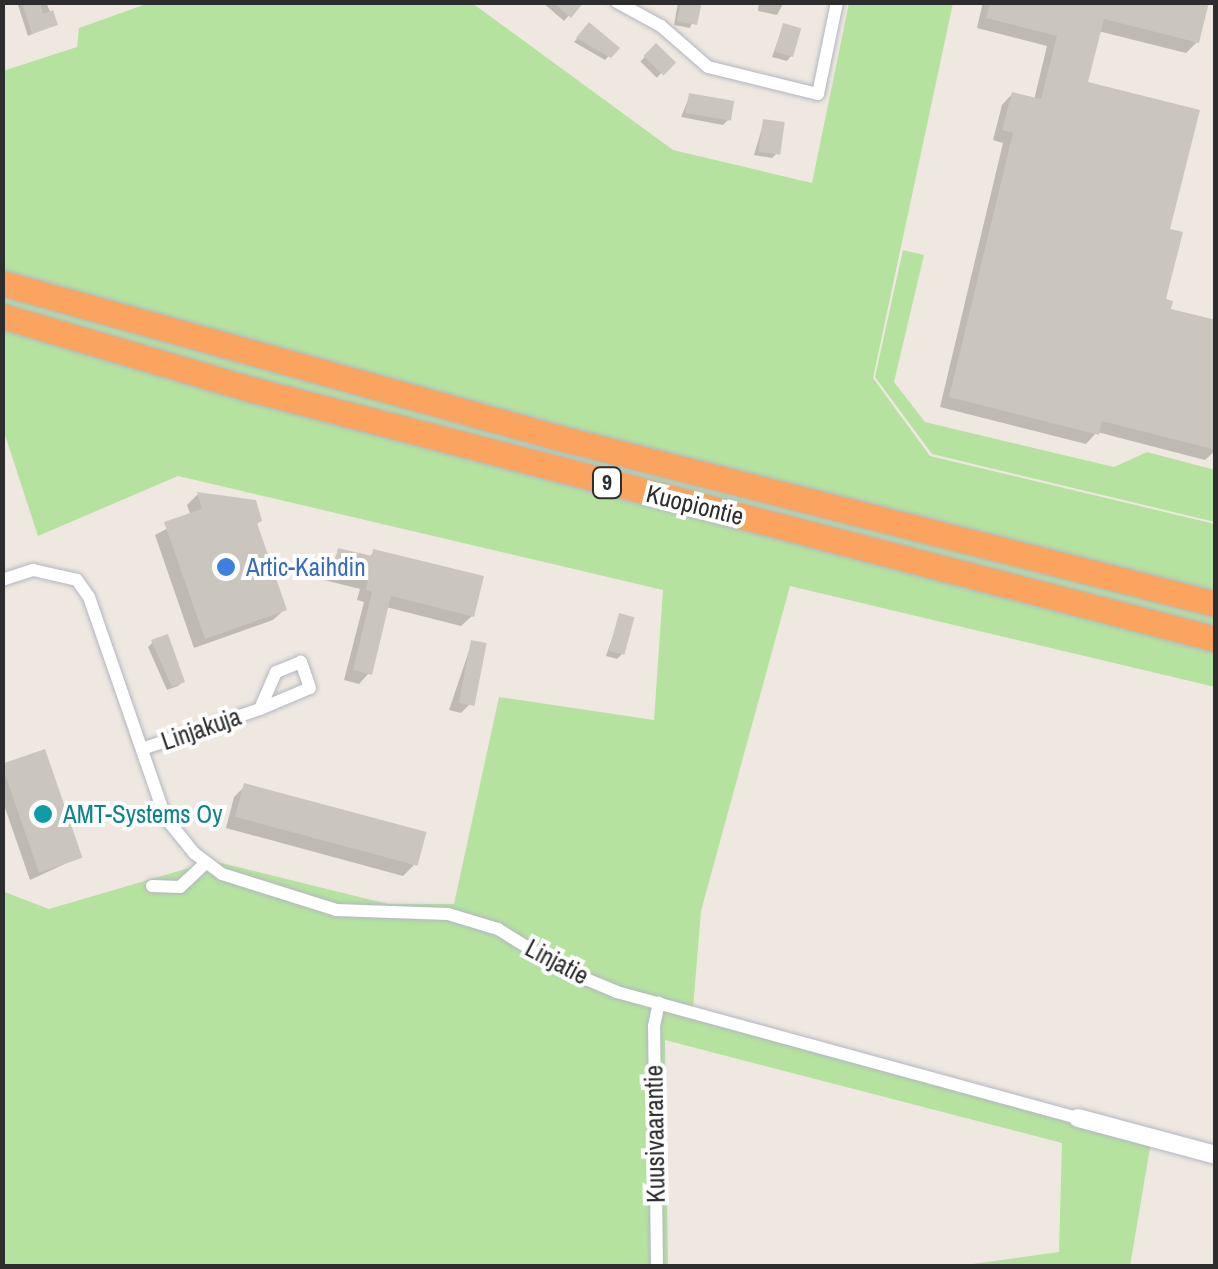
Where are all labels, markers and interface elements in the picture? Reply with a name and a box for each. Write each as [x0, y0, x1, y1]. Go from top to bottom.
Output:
road number: 9 [590, 466, 624, 500]
street label: Kuopiontie [643, 478, 747, 532]
place label: Artic-Kaihdin [246, 552, 366, 582]
marker: Artic-Kaihdin [215, 556, 237, 578]
street label: Linjakuja [157, 701, 245, 757]
place label: AMT-Systems Oy [63, 799, 222, 829]
marker: AMT-Systems Oy [32, 803, 54, 825]
street label: Linjatie [520, 933, 594, 991]
street label: Kuusivaarantie [639, 1065, 671, 1203]

